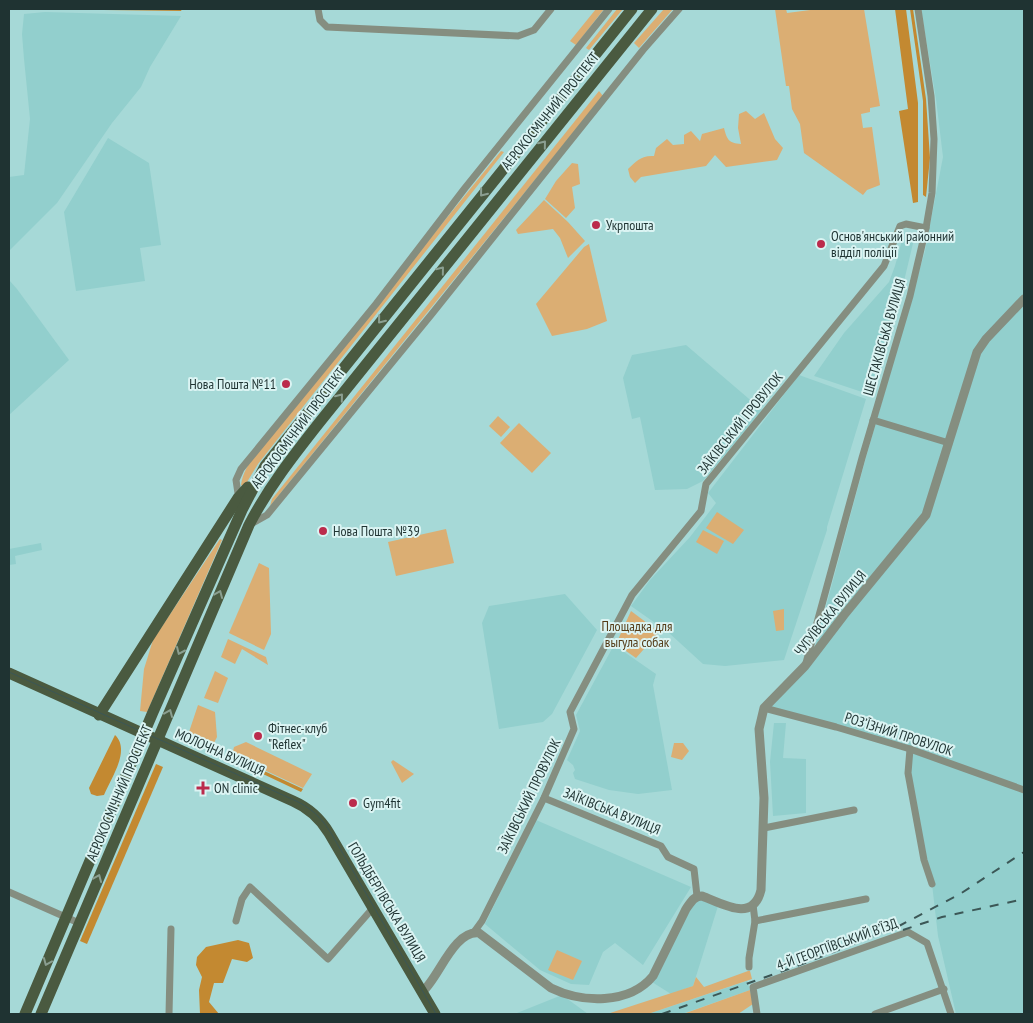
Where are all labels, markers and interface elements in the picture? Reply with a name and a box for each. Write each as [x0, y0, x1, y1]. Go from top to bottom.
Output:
street label: АЕРОКОСМІЧНИЙ ПРОСПЕКТ [497, 48, 603, 173]
one-way arrow [538, 141, 546, 150]
one-way arrow [480, 188, 489, 197]
place label: Укрпошта [606, 216, 654, 234]
marker: Укрпошта [590, 219, 602, 231]
place label: Основ'янський районний відділ поліції [831, 227, 954, 261]
marker: Основ'янський районний відділ поліції [815, 238, 827, 250]
one-way arrow [436, 267, 445, 276]
street label: ШЕСТАКІВСЬКА ВУЛИЦЯ [859, 276, 909, 398]
one-way arrow [378, 314, 387, 323]
street label: АЕРОКОСМІЧНИЙ ПРОСПЕКТ [247, 364, 350, 492]
street label: ЗАЇКІВСЬКИЙ ПРОВУЛОК [693, 368, 787, 478]
place label: Нова Пошта №11 [189, 375, 276, 393]
marker: Нова Пошта №11 [280, 378, 292, 390]
one-way arrow [334, 394, 342, 403]
place label: Нова Пошта №39 [333, 522, 420, 540]
marker: Нова Пошта №39 [317, 525, 329, 537]
street label: ЧУГУЇВСЬКА ВУЛИЦЯ [790, 567, 870, 659]
one-way arrow [213, 590, 224, 599]
park label: Площадка для выгула собак [602, 617, 672, 651]
one-way arrow [176, 646, 186, 655]
street label: РОЗ’ЇЗНИЙ ПРОВУЛОК [843, 708, 956, 760]
one-way arrow [163, 709, 174, 718]
place label: Фітнес-клуб "Reflex" [268, 719, 327, 753]
street label: АЕРОКОСМІЧНИЙ ПРОСПЕКТ [82, 722, 156, 864]
street label: МОЛОЧНА ВУЛИЦЯ [172, 724, 268, 780]
marker: Фітнес-клуб "Reflex" [252, 730, 264, 742]
street label: ЗАЇКІВСЬКИЙ ПРОВУЛОК [493, 735, 565, 857]
place label: ON clinic [214, 779, 258, 797]
marker: ON clinic [196, 781, 210, 795]
street label: ЗАЇКІВСЬКА ВУЛИЦЯ [561, 783, 663, 839]
place label: Gym4fit [363, 794, 401, 812]
marker: Gym4fit [347, 797, 359, 809]
street label: ГОЛЬДБЕРГІВСЬКА ВУЛИЦЯ [344, 839, 430, 965]
one-way arrow [92, 874, 103, 883]
street label: 4-Й ГЕОРГІЇВСЬКИЙ В’ЇЗД [774, 914, 900, 974]
one-way arrow [42, 957, 53, 966]

